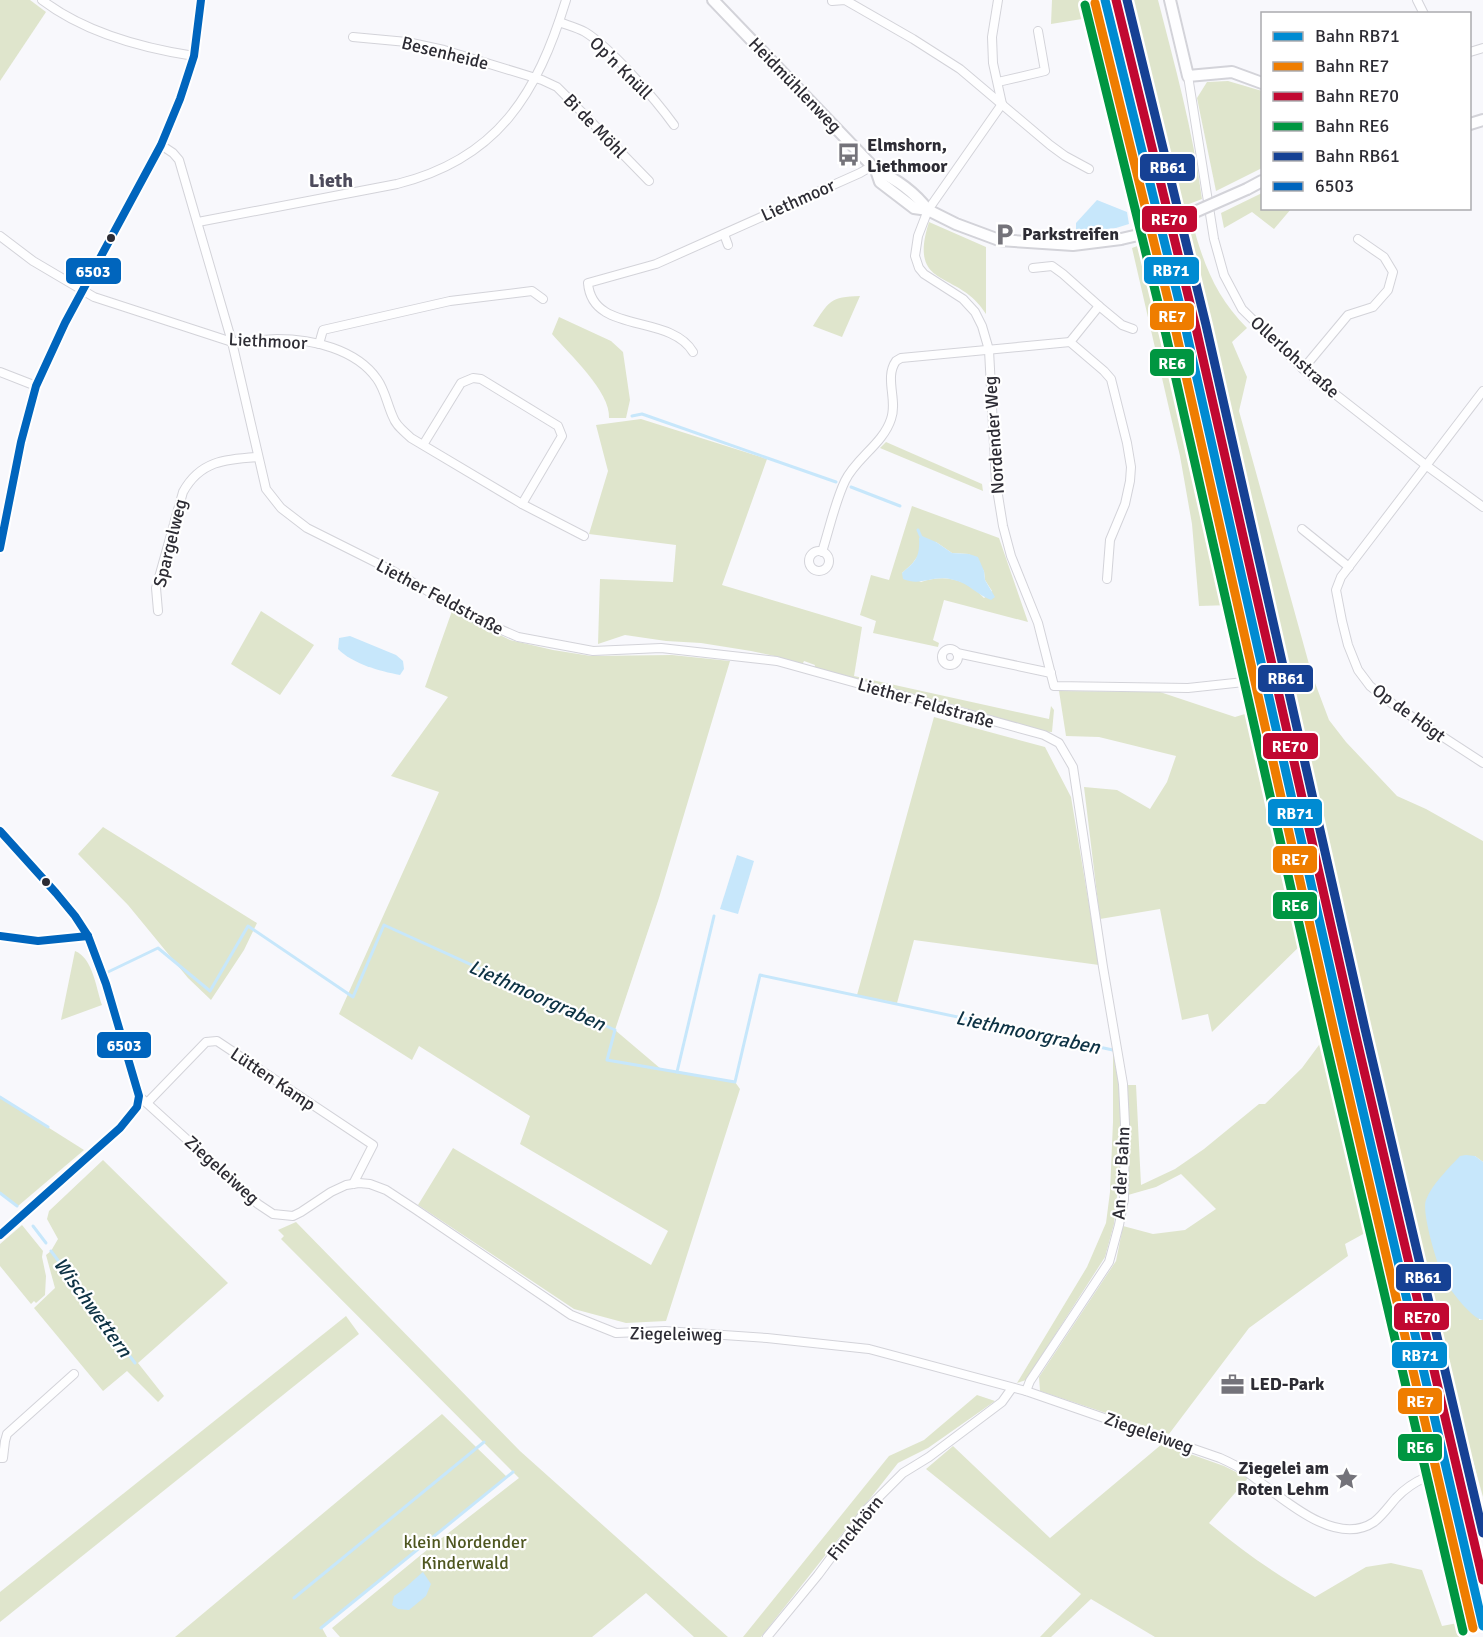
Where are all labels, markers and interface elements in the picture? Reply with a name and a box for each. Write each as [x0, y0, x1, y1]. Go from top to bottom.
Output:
legend [1261, 12, 1471, 210]
text: Bahn RB71 [1315, 25, 1400, 47]
street label: Besenheide [399, 32, 491, 74]
street label: Op'n Knüll [585, 32, 657, 104]
street label: Heidmühlenweg [744, 33, 846, 137]
text: Bahn RE7 [1315, 55, 1389, 77]
text: Bahn RE70 [1315, 85, 1399, 107]
street label: Bi de Möhl [559, 89, 631, 163]
text: Bahn RE6 [1315, 115, 1389, 137]
place label: Elmshorn, Liethmoor [867, 134, 948, 177]
bus stop icon: Elmshorn, Liethmoor [836, 142, 862, 168]
text: Bahn RB61 [1315, 145, 1400, 167]
line badge: RB61 [1139, 153, 1196, 182]
text: RB61 [1150, 158, 1187, 178]
district label: Lieth [309, 168, 353, 193]
street label: Liethmoor [758, 174, 839, 226]
text: 6503 [1315, 175, 1354, 197]
line badge: RE70 [1141, 205, 1198, 233]
text: RE70 [1151, 210, 1187, 230]
parking icon: Parkstreifen [991, 221, 1017, 247]
place label: Parkstreifen [1022, 223, 1119, 245]
unlabelled marker [105, 232, 117, 244]
line badge: RB71 [1143, 256, 1200, 285]
line badge: 6503 [65, 257, 122, 285]
text: RB71 [1153, 261, 1190, 281]
text: 6503 [76, 262, 110, 282]
line badge: RE7 [1149, 302, 1195, 331]
text: RE7 [1158, 307, 1186, 327]
street label: Ollerlohstraße [1246, 311, 1344, 403]
street label: Liethmoor [228, 328, 308, 354]
line badge: RE6 [1149, 348, 1195, 377]
text: RE6 [1158, 354, 1186, 374]
street label: Nordender Weg [979, 375, 1009, 495]
street label: Spargelweg [148, 497, 192, 589]
street label: Liether Feldstraße [372, 554, 508, 640]
line badge: RB61 [1257, 664, 1314, 693]
text: RB61 [1268, 669, 1305, 689]
street label: Liether Feldstraße [855, 673, 997, 733]
street label: Op de Högt [1368, 679, 1450, 747]
line badge: RE70 [1262, 732, 1319, 760]
text: RE70 [1272, 737, 1308, 757]
line badge: RB71 [1267, 798, 1323, 827]
text: RB71 [1277, 804, 1314, 824]
line badge: RE7 [1272, 845, 1318, 874]
text: RE7 [1281, 850, 1309, 870]
unlabelled marker [40, 876, 52, 888]
line badge: RE6 [1272, 891, 1318, 920]
text: RE6 [1281, 896, 1309, 916]
water label: Liethmoorgraben [465, 954, 610, 1037]
water label: Liethmoorgraben [954, 1005, 1103, 1060]
line badge: 6503 [96, 1031, 152, 1059]
text: 6503 [107, 1036, 141, 1056]
street label: Lütten Kamp [226, 1043, 320, 1115]
street label: An der Bahn [1108, 1126, 1134, 1220]
street label: Ziegeleiweg [180, 1131, 264, 1209]
water label: Wischwettern [48, 1252, 138, 1363]
line badge: RB61 [1395, 1263, 1452, 1292]
text: RB61 [1405, 1268, 1442, 1288]
line badge: RE70 [1393, 1302, 1450, 1331]
text: RE70 [1404, 1308, 1440, 1328]
street label: Ziegeleiweg [630, 1322, 722, 1346]
line badge: RB71 [1391, 1341, 1448, 1369]
text: RB71 [1402, 1346, 1439, 1366]
office icon: LED-Park [1219, 1371, 1245, 1397]
place label: LED-Park [1250, 1373, 1325, 1395]
line badge: RE7 [1397, 1387, 1443, 1415]
text: RE7 [1406, 1392, 1434, 1412]
street label: Ziegeleiweg [1102, 1408, 1196, 1458]
line badge: RE6 [1397, 1433, 1443, 1462]
text: RE6 [1406, 1438, 1434, 1458]
place label: Ziegelei am Roten Lehm [1237, 1457, 1329, 1500]
place icon: Ziegelei am Roten Lehm [1334, 1465, 1360, 1491]
street label: Finckhörn [822, 1491, 888, 1565]
park label: klein Nordender Kinderwald [403, 1531, 527, 1574]

